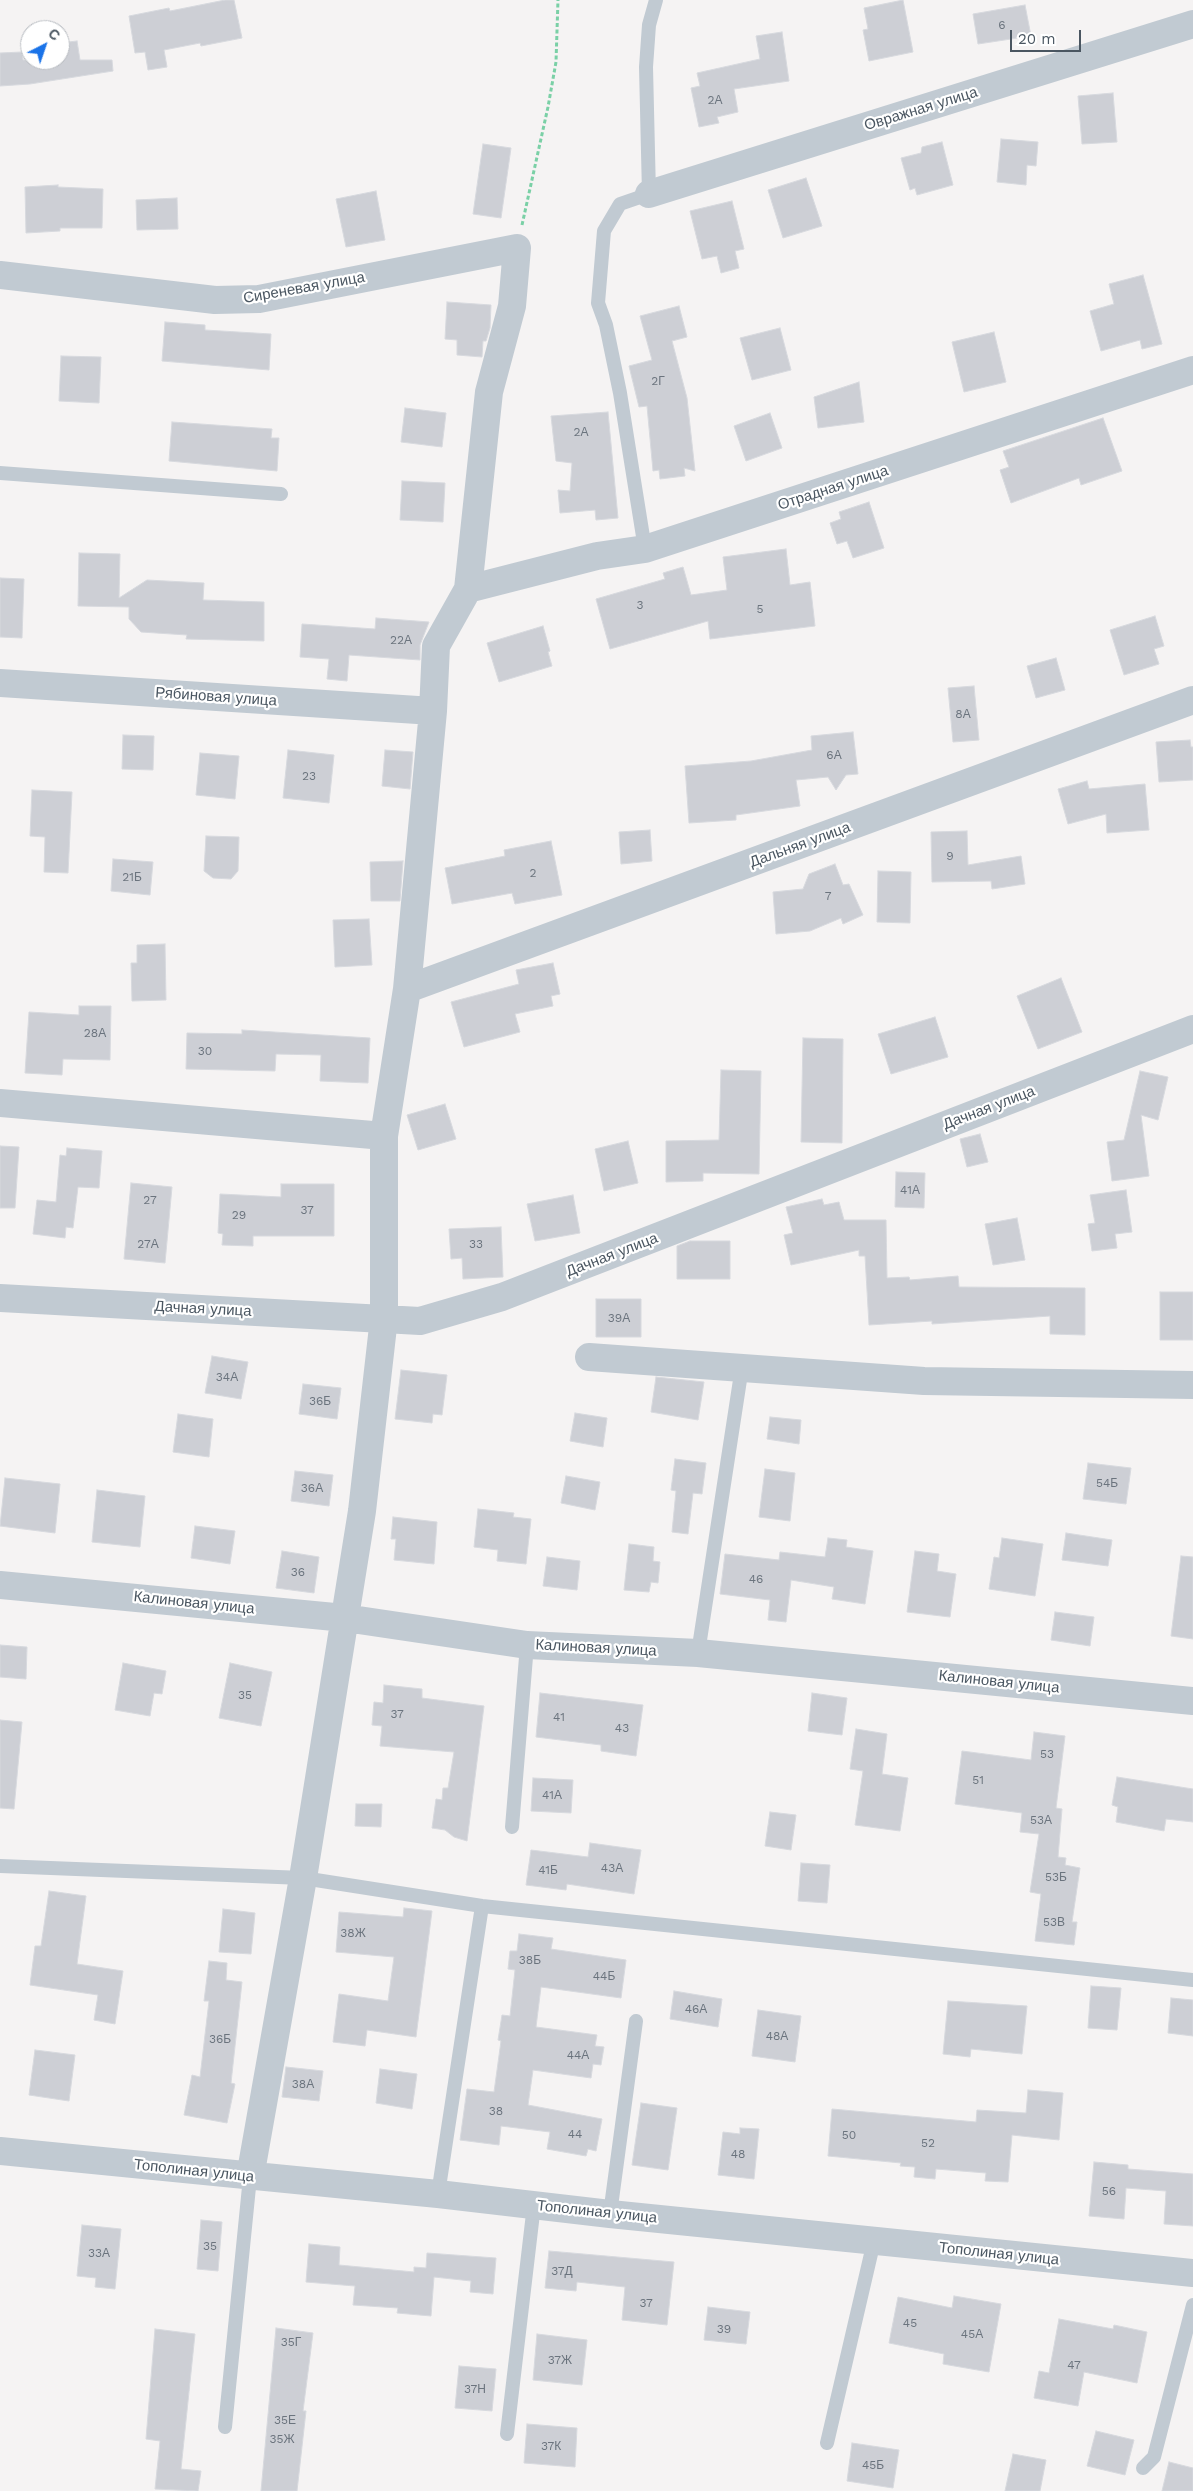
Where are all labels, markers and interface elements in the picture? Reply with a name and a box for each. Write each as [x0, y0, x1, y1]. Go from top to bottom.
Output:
house number: 6 [998, 18, 1006, 32]
north arrow [20, 20, 70, 70]
scale bar [1013, 20, 1084, 52]
text: С [45, 25, 63, 44]
text: 20 m [1018, 30, 1056, 48]
street label: Овражная улица [862, 83, 980, 135]
house number: 2А [708, 93, 722, 107]
street label: Сиреневая улица [242, 268, 366, 308]
house number: 2Г [651, 374, 665, 388]
house number: 2А [574, 425, 588, 439]
street label: Отрадная улица [775, 462, 891, 514]
house number: 3 [637, 598, 643, 612]
house number: 5 [757, 602, 763, 616]
house number: 22А [390, 633, 412, 647]
street label: Рябиновая улица [155, 684, 277, 710]
house number: 8А [955, 707, 971, 721]
house number: 6А [826, 748, 842, 762]
house number: 23 [302, 769, 316, 783]
street label: Дальняя улица [747, 818, 853, 872]
house number: 9 [946, 849, 954, 863]
house number: 2 [530, 866, 536, 880]
house number: 21Б [122, 870, 142, 884]
house number: 7 [825, 889, 831, 903]
house number: 28А [84, 1026, 106, 1040]
house number: 30 [198, 1044, 212, 1058]
street label: Дачная улица [940, 1082, 1038, 1134]
house number: 41А [900, 1183, 920, 1197]
house number: 27 [143, 1193, 157, 1207]
house number: 37 [300, 1203, 314, 1217]
house number: 29 [232, 1208, 246, 1222]
street label: Дачная улица [563, 1229, 661, 1281]
house number: 27А [137, 1237, 159, 1251]
house number: 33 [469, 1237, 483, 1251]
street label: Дачная улица [154, 1297, 252, 1321]
house number: 39А [608, 1311, 630, 1325]
house number: 34А [216, 1370, 238, 1384]
house number: 36Б [309, 1394, 331, 1408]
house number: 54Б [1096, 1476, 1118, 1490]
house number: 36А [301, 1481, 323, 1495]
house number: 36 [291, 1565, 305, 1579]
house number: 46 [749, 1572, 763, 1586]
street label: Калиновая улица [133, 1588, 255, 1618]
street label: Калиновая улица [535, 1636, 657, 1660]
street label: Калиновая улица [938, 1667, 1060, 1697]
house number: 35 [238, 1688, 252, 1702]
house number: 37 [390, 1707, 404, 1721]
house number: 41 [553, 1710, 565, 1724]
house number: 43 [615, 1721, 629, 1735]
house number: 53 [1040, 1747, 1054, 1761]
house number: 51 [972, 1773, 984, 1787]
house number: 41А [542, 1788, 562, 1802]
house number: 53А [1030, 1813, 1052, 1827]
house number: 43А [601, 1861, 623, 1875]
house number: 41Б [538, 1863, 558, 1877]
house number: 53Б [1045, 1870, 1067, 1884]
house number: 53В [1043, 1915, 1065, 1929]
house number: 38Ж [340, 1926, 366, 1940]
house number: 38Б [519, 1953, 541, 1967]
house number: 44Б [593, 1969, 615, 1983]
house number: 46А [685, 2002, 707, 2016]
house number: 48А [766, 2029, 788, 2043]
house number: 36Б [209, 2032, 231, 2046]
house number: 44А [567, 2048, 589, 2062]
house number: 38А [292, 2077, 314, 2091]
house number: 38 [489, 2104, 503, 2118]
house number: 44 [568, 2127, 582, 2141]
house number: 50 [842, 2128, 856, 2142]
house number: 52 [921, 2136, 935, 2150]
house number: 48 [731, 2147, 745, 2161]
street label: Тополиная улица [133, 2156, 255, 2186]
house number: 56 [1102, 2184, 1116, 2198]
street label: Тополиная улица [536, 2197, 658, 2227]
house number: 35 [203, 2239, 217, 2253]
street label: Тополиная улица [938, 2239, 1060, 2269]
house number: 33А [88, 2246, 110, 2260]
house number: 37Д [551, 2264, 573, 2278]
house number: 37 [639, 2296, 653, 2310]
house number: 45 [903, 2316, 917, 2330]
house number: 39 [717, 2322, 731, 2336]
house number: 45А [961, 2327, 983, 2341]
house number: 35Г [281, 2335, 301, 2349]
house number: 37Ж [548, 2353, 572, 2367]
house number: 47 [1067, 2358, 1081, 2372]
house number: 37Н [464, 2382, 486, 2396]
house number: 35Е [274, 2413, 296, 2427]
house number: 35Ж [269, 2432, 295, 2446]
house number: 37К [541, 2439, 561, 2453]
house number: 45Б [862, 2458, 884, 2472]

